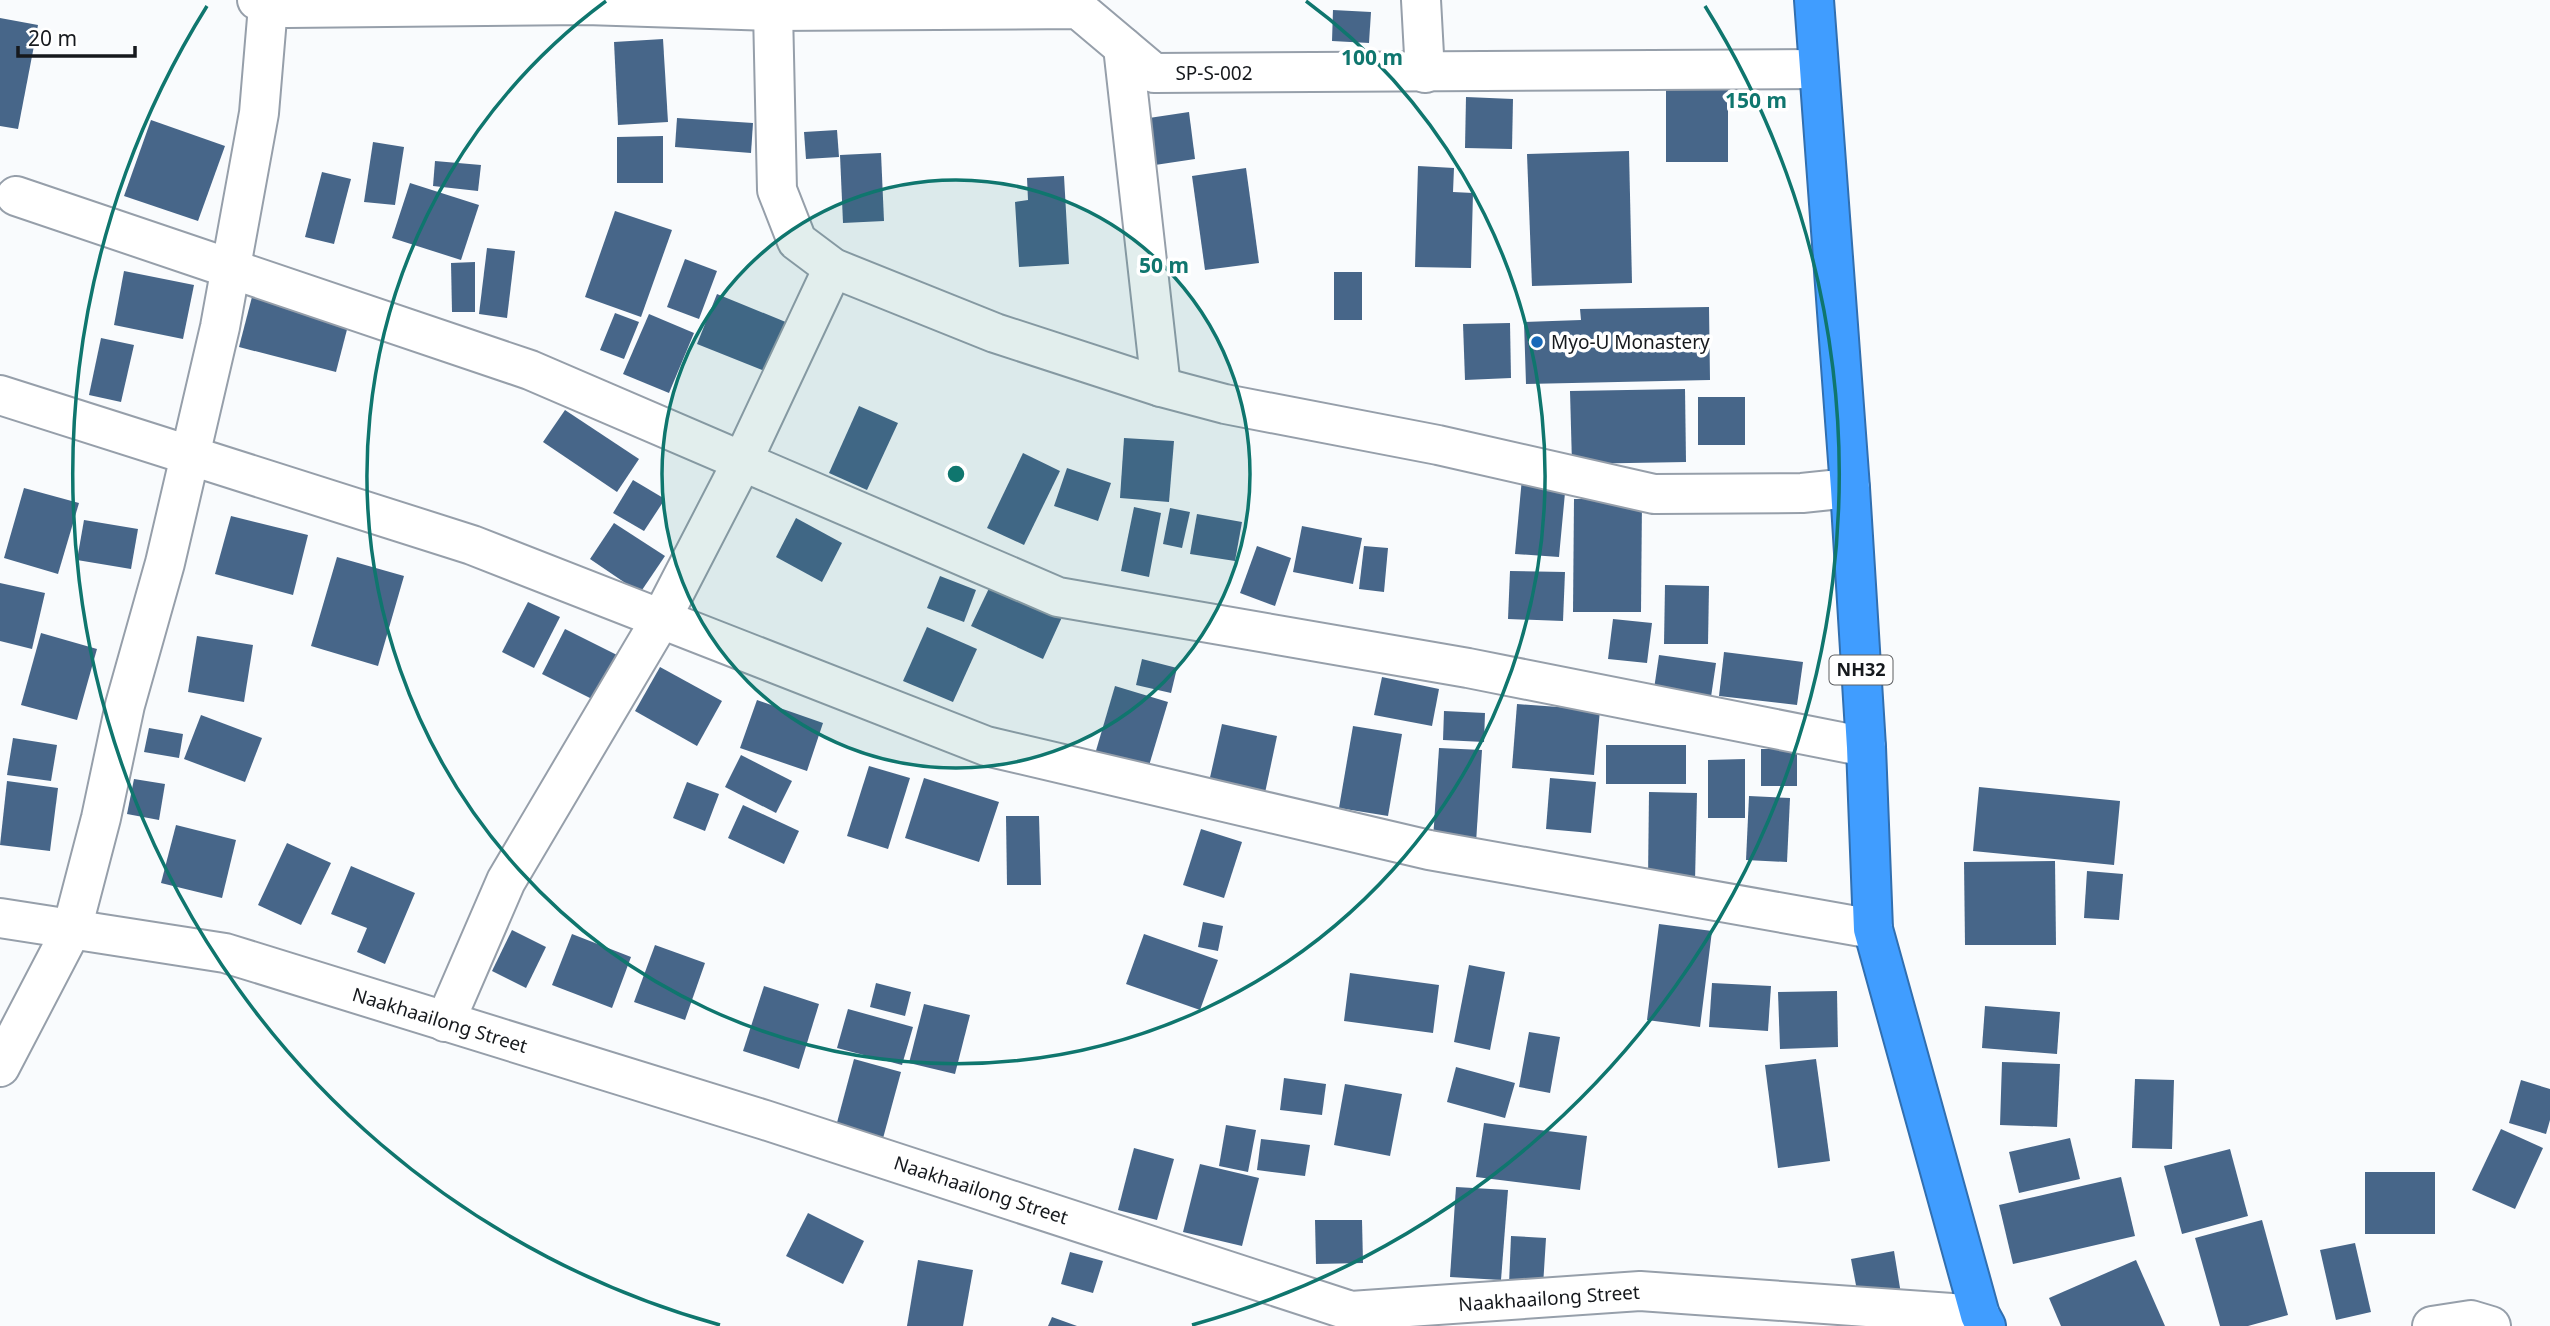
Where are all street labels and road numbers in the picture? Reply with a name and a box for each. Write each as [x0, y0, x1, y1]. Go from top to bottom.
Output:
street label: SP-S-002 [1175, 60, 1253, 86]
road number: NH32 [1829, 656, 1892, 684]
street label: Naakhaailong Street [349, 981, 531, 1059]
street label: Naakhaailong Street [891, 1150, 1072, 1230]
street label: Naakhaailong Street [1457, 1279, 1641, 1317]

